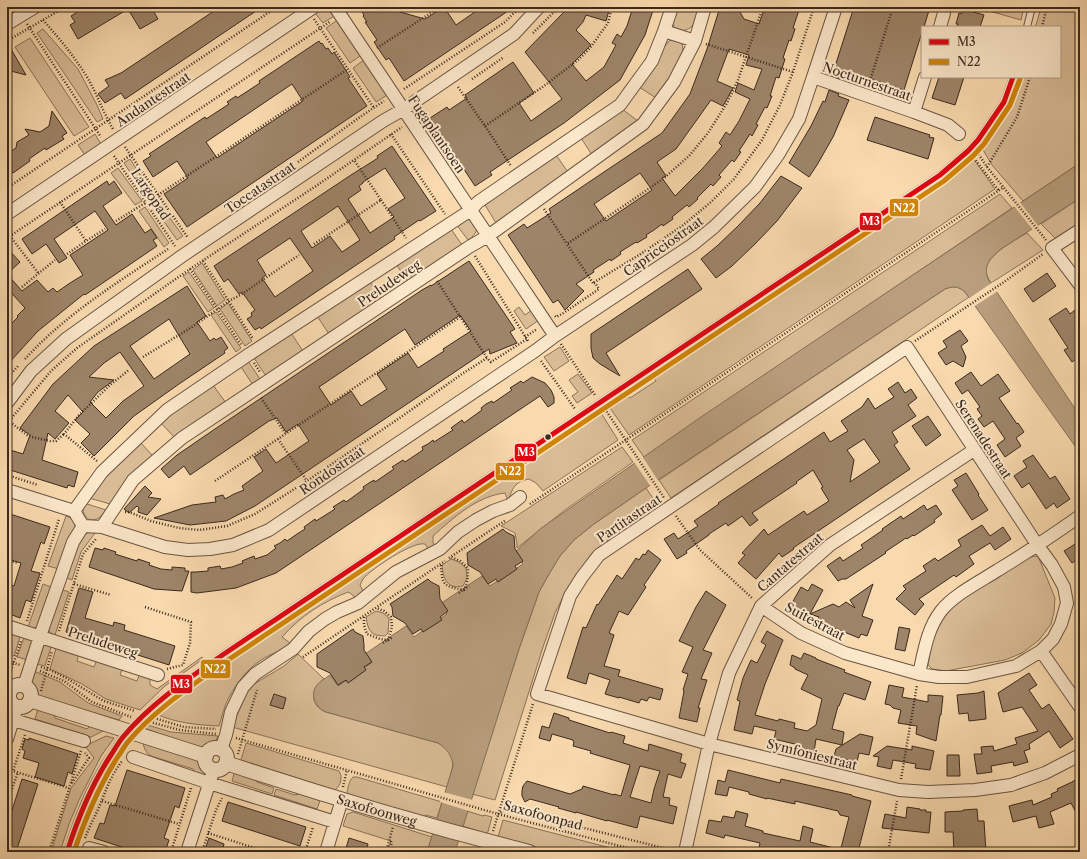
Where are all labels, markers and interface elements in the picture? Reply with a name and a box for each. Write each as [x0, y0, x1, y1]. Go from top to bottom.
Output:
legend [921, 26, 1061, 78]
text: M3 [957, 34, 976, 49]
text: N22 [957, 54, 981, 69]
street label: Nocturnestraat [821, 58, 914, 104]
street label: Andantestraat [112, 68, 194, 130]
street label: Fugaplantsoen [405, 92, 469, 176]
street label: Toccatastraat [221, 157, 299, 217]
street label: Largopad [128, 165, 174, 223]
line badge: N22 [889, 198, 919, 217]
text: N22 [893, 201, 916, 215]
street label: Capricciostraat [620, 212, 706, 279]
line badge: M3 [859, 212, 882, 231]
text: M3 [862, 214, 880, 228]
street label: Preludeweg [354, 256, 424, 310]
street label: Serenadestraat [952, 396, 1016, 482]
unlabelled marker [543, 432, 553, 442]
street label: Rondostraat [296, 442, 368, 498]
line badge: M3 [514, 443, 537, 462]
text: M3 [517, 445, 535, 459]
line badge: N22 [495, 462, 525, 481]
text: N22 [499, 464, 522, 478]
street label: Partitastraat [594, 490, 665, 546]
street label: Cantatestraat [754, 529, 827, 595]
street label: Suitestraat [782, 599, 848, 644]
street label: Preludeweg [66, 623, 140, 661]
line badge: N22 [200, 659, 231, 679]
text: N22 [204, 662, 227, 676]
line badge: M3 [170, 674, 193, 694]
text: M3 [172, 677, 190, 691]
street label: Symfoniestraat [765, 735, 859, 773]
street label: Saxofoonweg [335, 791, 419, 829]
street label: Saxofoonpad [502, 797, 584, 833]

